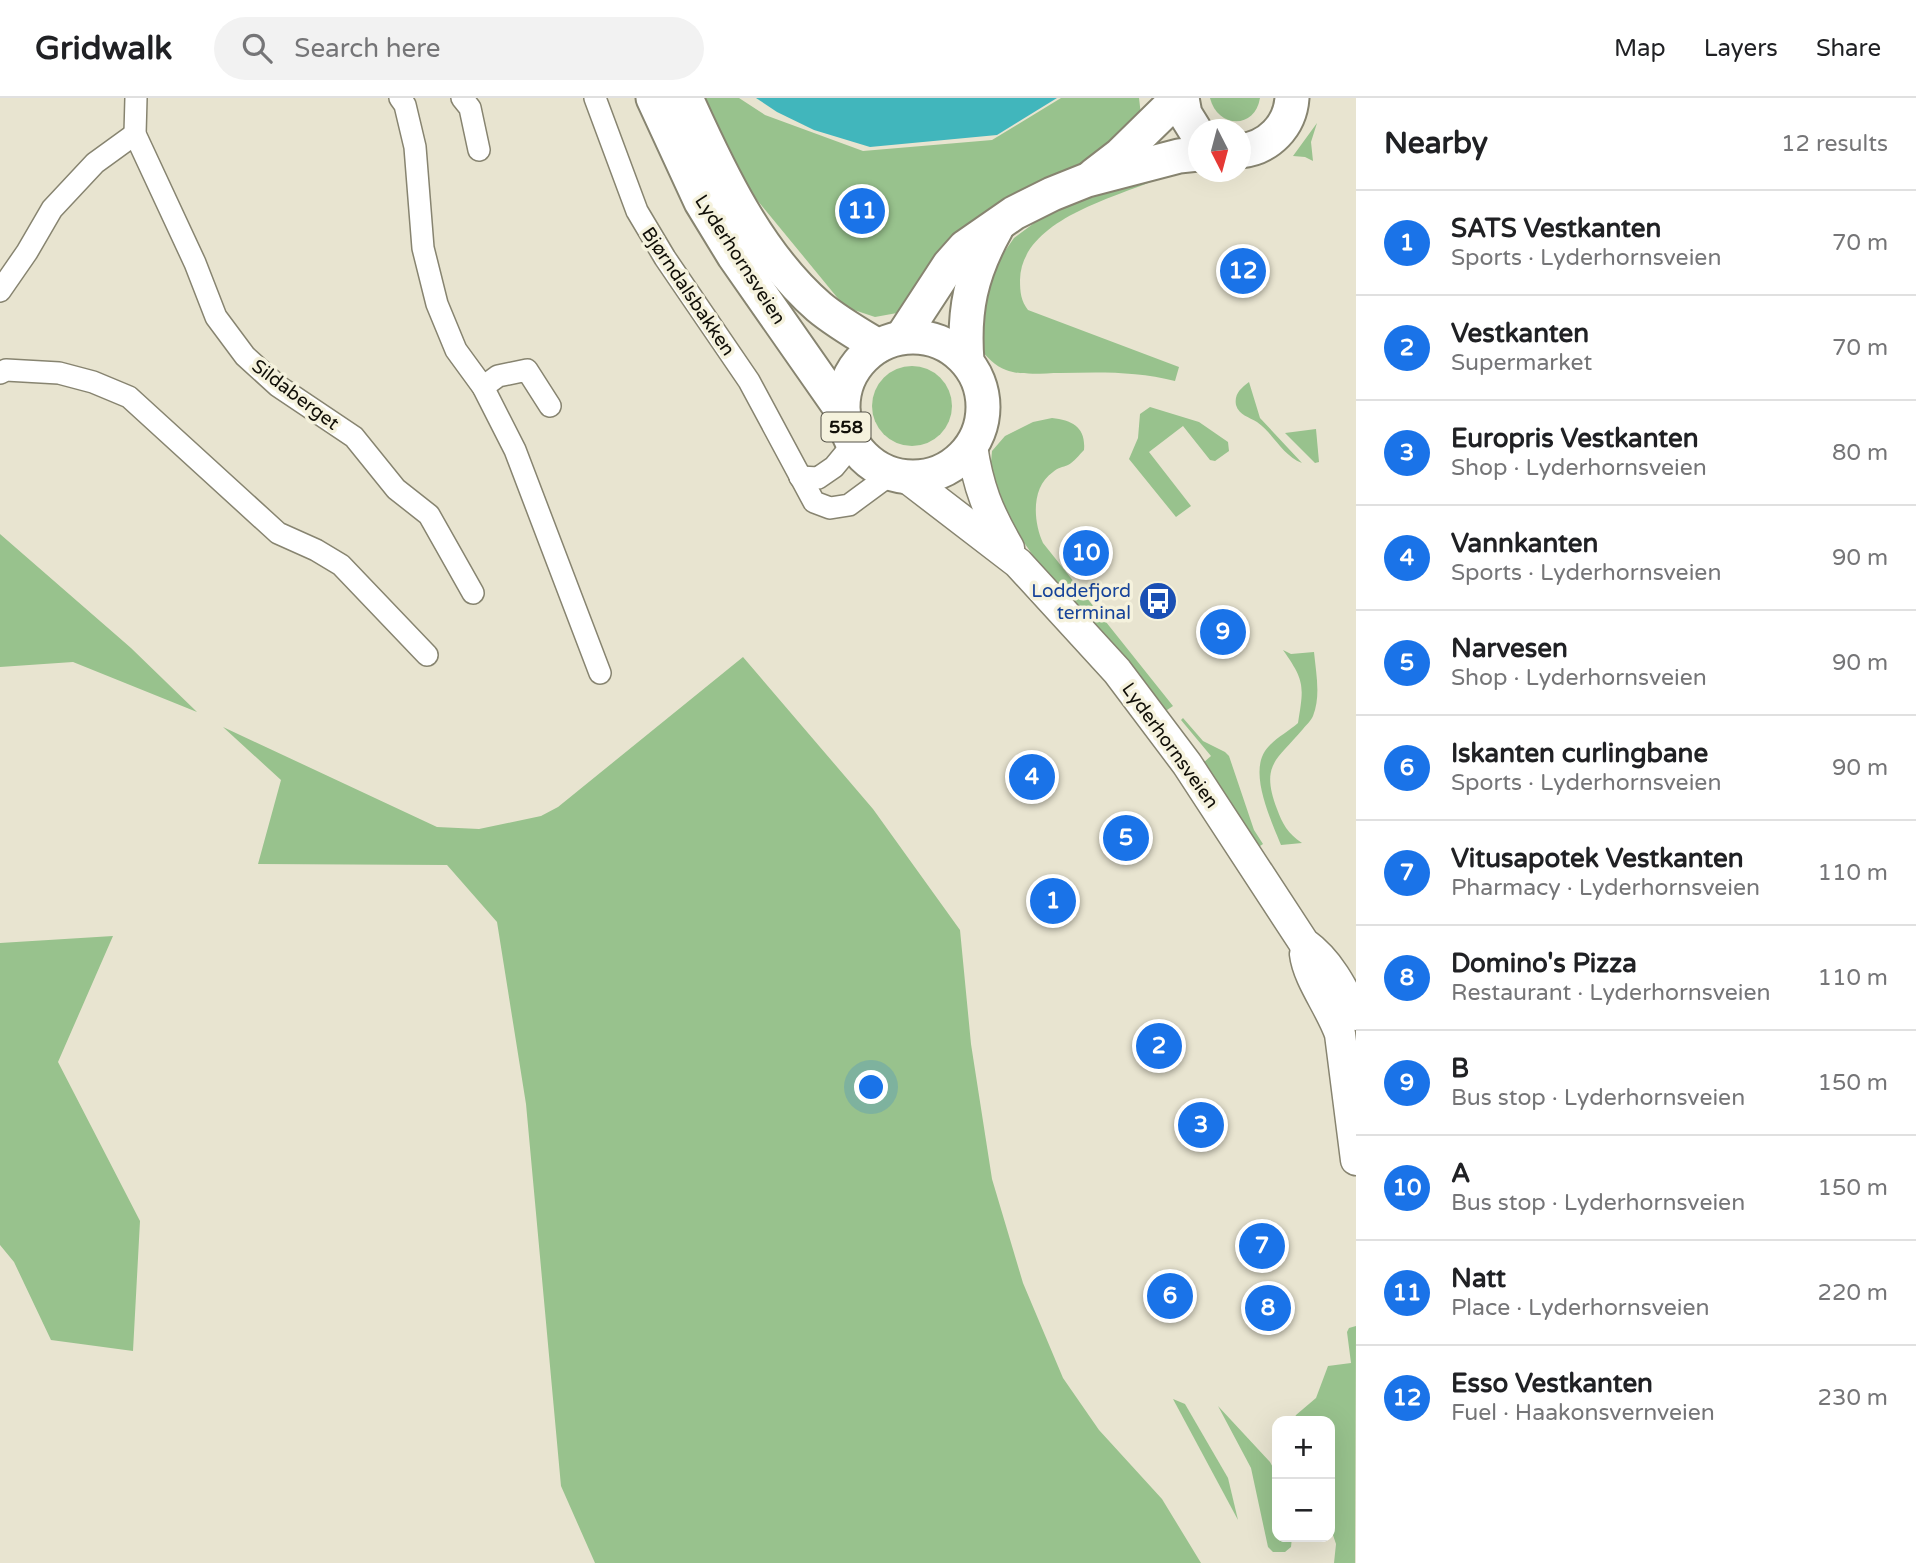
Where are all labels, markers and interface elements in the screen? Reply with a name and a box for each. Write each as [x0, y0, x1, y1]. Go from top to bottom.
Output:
search box [214, 17, 704, 80]
text: Gridwalk [35, 29, 172, 68]
icon: search [238, 29, 276, 67]
text: Search here [294, 33, 441, 64]
text: Map [1614, 34, 1666, 63]
text: Layers [1704, 34, 1778, 63]
text: Share [1816, 34, 1881, 63]
north arrow [1188, 119, 1251, 182]
text: Nearby [1384, 125, 1488, 162]
text: 12 results [1781, 130, 1888, 158]
pin: 11 [839, 185, 885, 237]
street label: Lyderhornsveien [690, 191, 790, 328]
text: SATS Vestkanten [1451, 213, 1661, 244]
street label: Bjørndalsbakken [637, 223, 739, 360]
text: 1 [1400, 229, 1414, 257]
text: 70 m [1832, 229, 1888, 257]
text: Sports · Lyderhornsveien [1451, 244, 1721, 272]
pin: 12 [1220, 245, 1266, 297]
text: Vestkanten [1451, 318, 1589, 349]
text: 2 [1400, 334, 1414, 362]
text: 70 m [1832, 334, 1888, 362]
text: Supermarket [1451, 349, 1592, 377]
street label: Sildaberget [247, 355, 343, 435]
road number: 558 [822, 412, 870, 442]
text: Europris Vestkanten [1451, 423, 1699, 454]
text: 3 [1400, 439, 1414, 467]
text: 80 m [1832, 439, 1888, 467]
text: Shop · Lyderhornsveien [1451, 454, 1707, 482]
pin: 10 [1063, 527, 1109, 579]
text: Vannkanten [1451, 528, 1598, 559]
text: 4 [1400, 544, 1414, 572]
text: 90 m [1832, 544, 1888, 572]
text: Sports · Lyderhornsveien [1451, 559, 1721, 587]
place label: Loddefjord terminal [1031, 580, 1131, 624]
bus stop icon: Loddefjord terminal [1137, 580, 1179, 622]
pin: 9 [1200, 606, 1246, 658]
text: Narvesen [1451, 633, 1568, 664]
text: 5 [1400, 649, 1414, 677]
text: 90 m [1832, 649, 1888, 677]
text: Shop · Lyderhornsveien [1451, 664, 1707, 692]
street label: Lyderhornsveien [1117, 679, 1223, 813]
text: Iskanten curlingbane [1451, 738, 1708, 769]
pin: 4 [1009, 751, 1055, 803]
text: 6 [1400, 754, 1414, 782]
text: 90 m [1832, 754, 1888, 782]
text: Sports · Lyderhornsveien [1451, 769, 1721, 797]
pin: 5 [1103, 812, 1149, 864]
text: Vitusapotek Vestkanten [1451, 843, 1744, 874]
text: 7 [1400, 859, 1414, 887]
text: 110 m [1818, 859, 1888, 887]
text: Pharmacy · Lyderhornsveien [1451, 874, 1760, 902]
pin: 1 [1030, 875, 1076, 927]
text: Domino's Pizza [1451, 948, 1637, 979]
text: 8 [1400, 964, 1414, 992]
text: 110 m [1818, 964, 1888, 992]
text: Restaurant · Lyderhornsveien [1451, 979, 1771, 1007]
pin: 2 [1136, 1020, 1182, 1072]
text: B [1451, 1053, 1469, 1084]
text: 9 [1400, 1069, 1414, 1097]
text: 150 m [1818, 1069, 1888, 1097]
your location [854, 1070, 888, 1104]
text: Bus stop · Lyderhornsveien [1451, 1084, 1745, 1112]
pin: 3 [1178, 1099, 1224, 1151]
text: A [1451, 1158, 1470, 1189]
text: 10 [1393, 1174, 1421, 1202]
text: 150 m [1818, 1174, 1888, 1202]
text: Bus stop · Lyderhornsveien [1451, 1189, 1745, 1217]
pin: 7 [1239, 1220, 1285, 1272]
text: Natt [1451, 1263, 1506, 1294]
pin: 6 [1147, 1270, 1193, 1322]
text: 11 [1393, 1279, 1421, 1307]
text: 220 m [1818, 1279, 1888, 1307]
pin: 8 [1245, 1282, 1291, 1334]
text: Place · Lyderhornsveien [1451, 1294, 1709, 1322]
text: Esso Vestkanten [1451, 1368, 1653, 1399]
text: 12 [1393, 1384, 1421, 1412]
text: 230 m [1818, 1384, 1888, 1412]
text: Fuel · Haakonsvernveien [1451, 1399, 1715, 1427]
map controls [1272, 1416, 1335, 1542]
button: + [1272, 1416, 1335, 1479]
button: − [1272, 1479, 1335, 1542]

